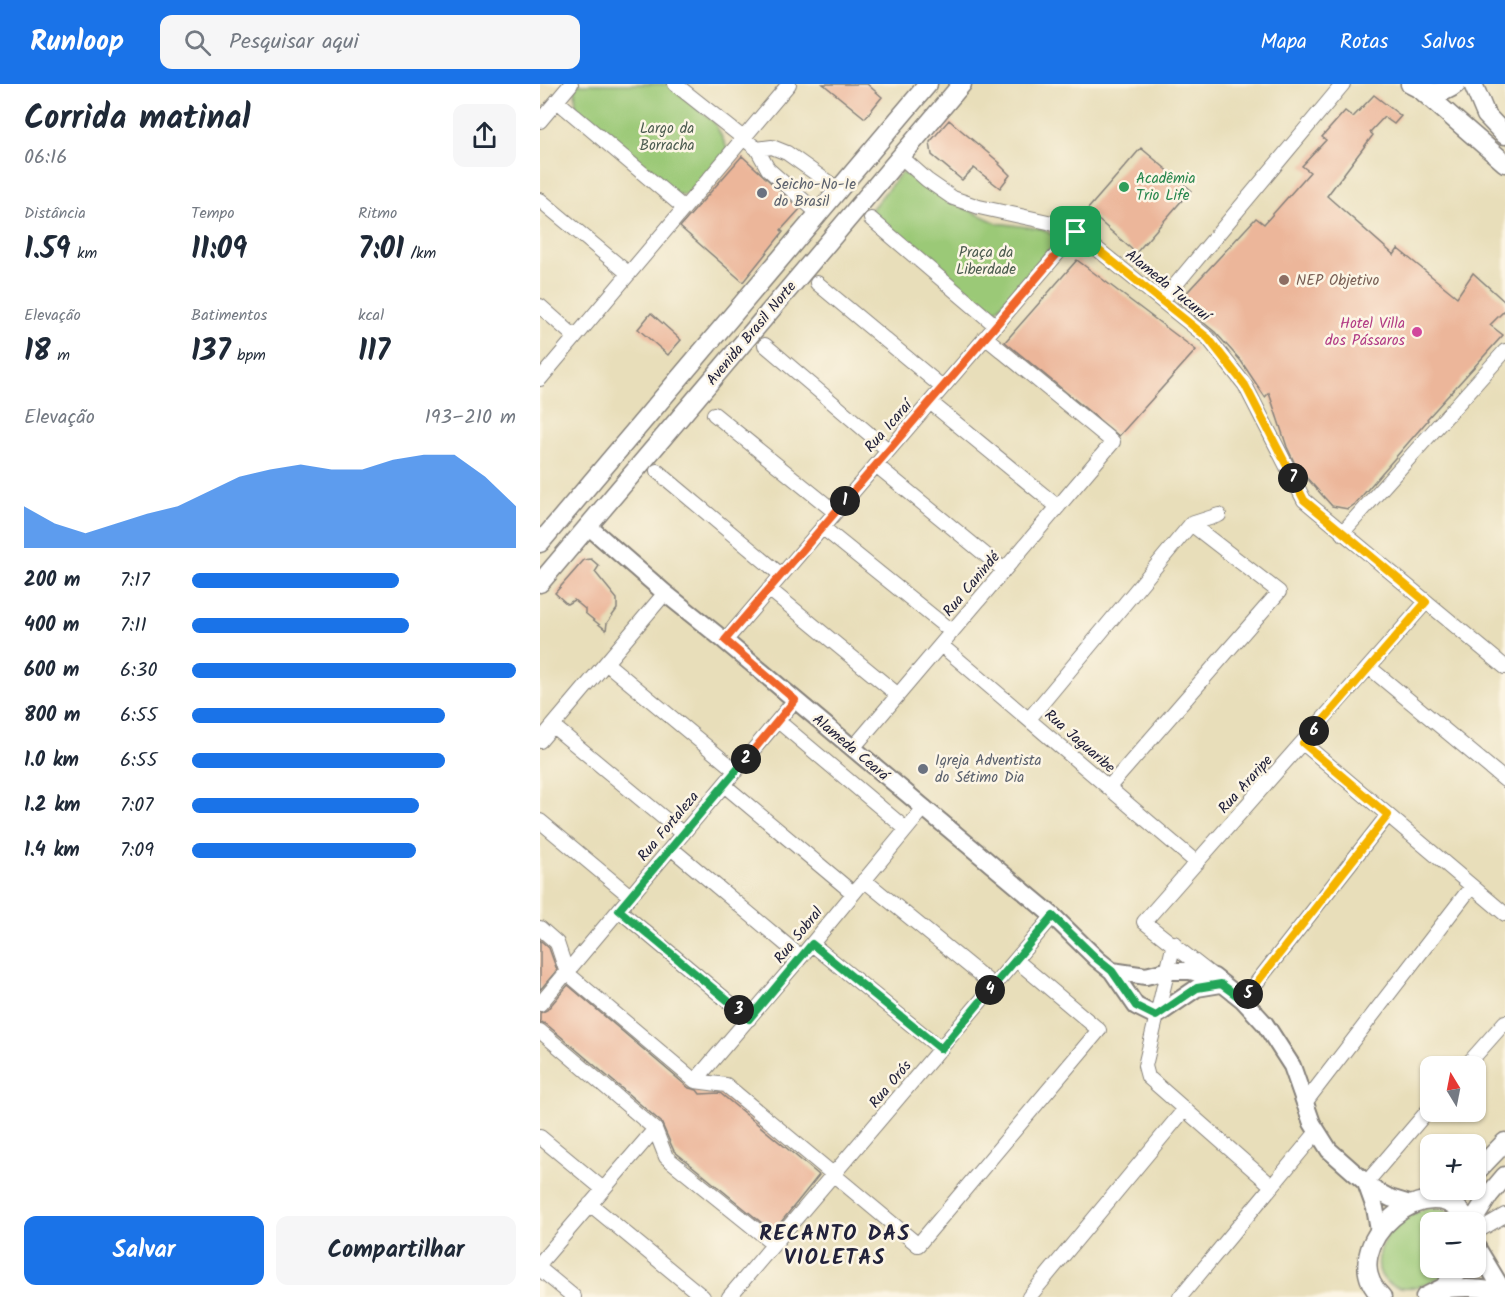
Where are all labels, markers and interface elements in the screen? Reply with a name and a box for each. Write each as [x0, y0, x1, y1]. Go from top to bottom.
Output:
search box [160, 15, 580, 69]
text: Runloop [30, 20, 124, 65]
text: Pesquisar aqui [229, 25, 359, 60]
icon: search [181, 26, 214, 59]
text: Mapa [1261, 26, 1307, 59]
text: Rotas [1340, 26, 1389, 59]
text: Salvos [1422, 26, 1475, 59]
text: Corrida matinal [24, 93, 250, 146]
button: share [453, 104, 516, 167]
park label: Largo da Borracha [639, 117, 695, 158]
text: 06:16 [24, 142, 67, 174]
place label: Acadêmia Trio Life [1136, 167, 1195, 208]
place label: Seicho-No-Ie do Brasil [774, 173, 856, 214]
marker: Acadêmia Trio Life [1117, 180, 1131, 194]
marker: Seicho-No-Ie do Brasil [755, 186, 769, 200]
text: Distância [24, 201, 86, 226]
text: Tempo [191, 201, 234, 226]
text: Ritmo [358, 201, 397, 226]
pin [1050, 206, 1101, 257]
icon: arrive [1059, 215, 1092, 248]
text: 1.59 [24, 226, 71, 274]
text: 11:09 [191, 226, 247, 274]
text: 7:01 [358, 226, 404, 274]
text: km [71, 241, 97, 266]
text: /km [404, 241, 436, 266]
park label: Praça da Liberdade [956, 241, 1016, 282]
street label: Alameda Tucuruí [1119, 244, 1217, 329]
place label: NEP Objetivo [1296, 269, 1379, 293]
marker: NEP Objetivo [1277, 273, 1291, 287]
street label: Avenida Brasil Norte [701, 276, 803, 391]
text: Elevação [24, 303, 81, 328]
text: Batimentos [191, 303, 267, 328]
text: kcal [358, 303, 384, 328]
place label: Hotel Villa dos Pássaros [1325, 312, 1406, 353]
marker: Hotel Villa dos Pássaros [1410, 325, 1424, 339]
text: 18 [24, 328, 51, 376]
text: 137 [191, 328, 231, 376]
text: 117 [358, 328, 390, 376]
text: m [51, 343, 70, 368]
text: bpm [231, 343, 266, 368]
street label: Rua Icaraí [859, 393, 920, 458]
text: Elevação [24, 402, 95, 434]
text: 193–210 m [425, 402, 516, 434]
pin: 7 [1278, 463, 1308, 493]
text: 7 [1289, 465, 1297, 490]
pin: 1 [830, 486, 860, 516]
text: 1 [843, 488, 847, 513]
street label: Rua Canindé [937, 546, 1007, 622]
text: 200 m [24, 565, 80, 597]
text: 7:17 [120, 565, 150, 597]
text: 400 m [24, 610, 80, 642]
text: 7:11 [120, 610, 147, 642]
text: 600 m [24, 655, 79, 687]
text: 6:30 [120, 655, 157, 687]
text: 800 m [24, 700, 80, 732]
text: 6:55 [120, 700, 158, 732]
street label: Rua Jaguaribe [1038, 704, 1120, 780]
street label: Alameda Ceará [807, 708, 895, 788]
pin: 6 [1299, 716, 1329, 746]
text: 6 [1310, 718, 1318, 743]
pin: 2 [731, 744, 761, 774]
text: 1.0 km [24, 745, 79, 777]
text: 6:55 [120, 745, 158, 777]
text: 2 [741, 746, 751, 771]
place label: Igreja Adventista do Sétimo Dia [935, 749, 1042, 790]
street label: Rua Araripe [1213, 749, 1279, 820]
marker: Igreja Adventista do Sétimo Dia [916, 762, 930, 776]
street label: Rua Fortaleza [632, 786, 705, 867]
text: 1.2 km [24, 790, 80, 822]
text: 7:07 [120, 790, 153, 822]
text: 1.4 km [24, 835, 80, 867]
text: 7:09 [120, 835, 154, 867]
street label: Rua Sobral [768, 902, 829, 969]
pin: 4 [975, 975, 1005, 1005]
text: 4 [986, 977, 994, 1002]
pin: 5 [1233, 979, 1263, 1009]
text: 5 [1244, 981, 1252, 1006]
pin: 3 [724, 995, 754, 1025]
text: 3 [735, 997, 743, 1022]
street label: Rua Orós [863, 1055, 918, 1114]
north arrow [1420, 1056, 1486, 1122]
map controls [1420, 1056, 1486, 1278]
button: + [1420, 1134, 1486, 1200]
button: − [1420, 1212, 1486, 1278]
button: Salvar [24, 1216, 264, 1285]
button: Compartilhar [276, 1216, 516, 1285]
district label: RECANTO DAS VIOLETAS [759, 1218, 911, 1275]

